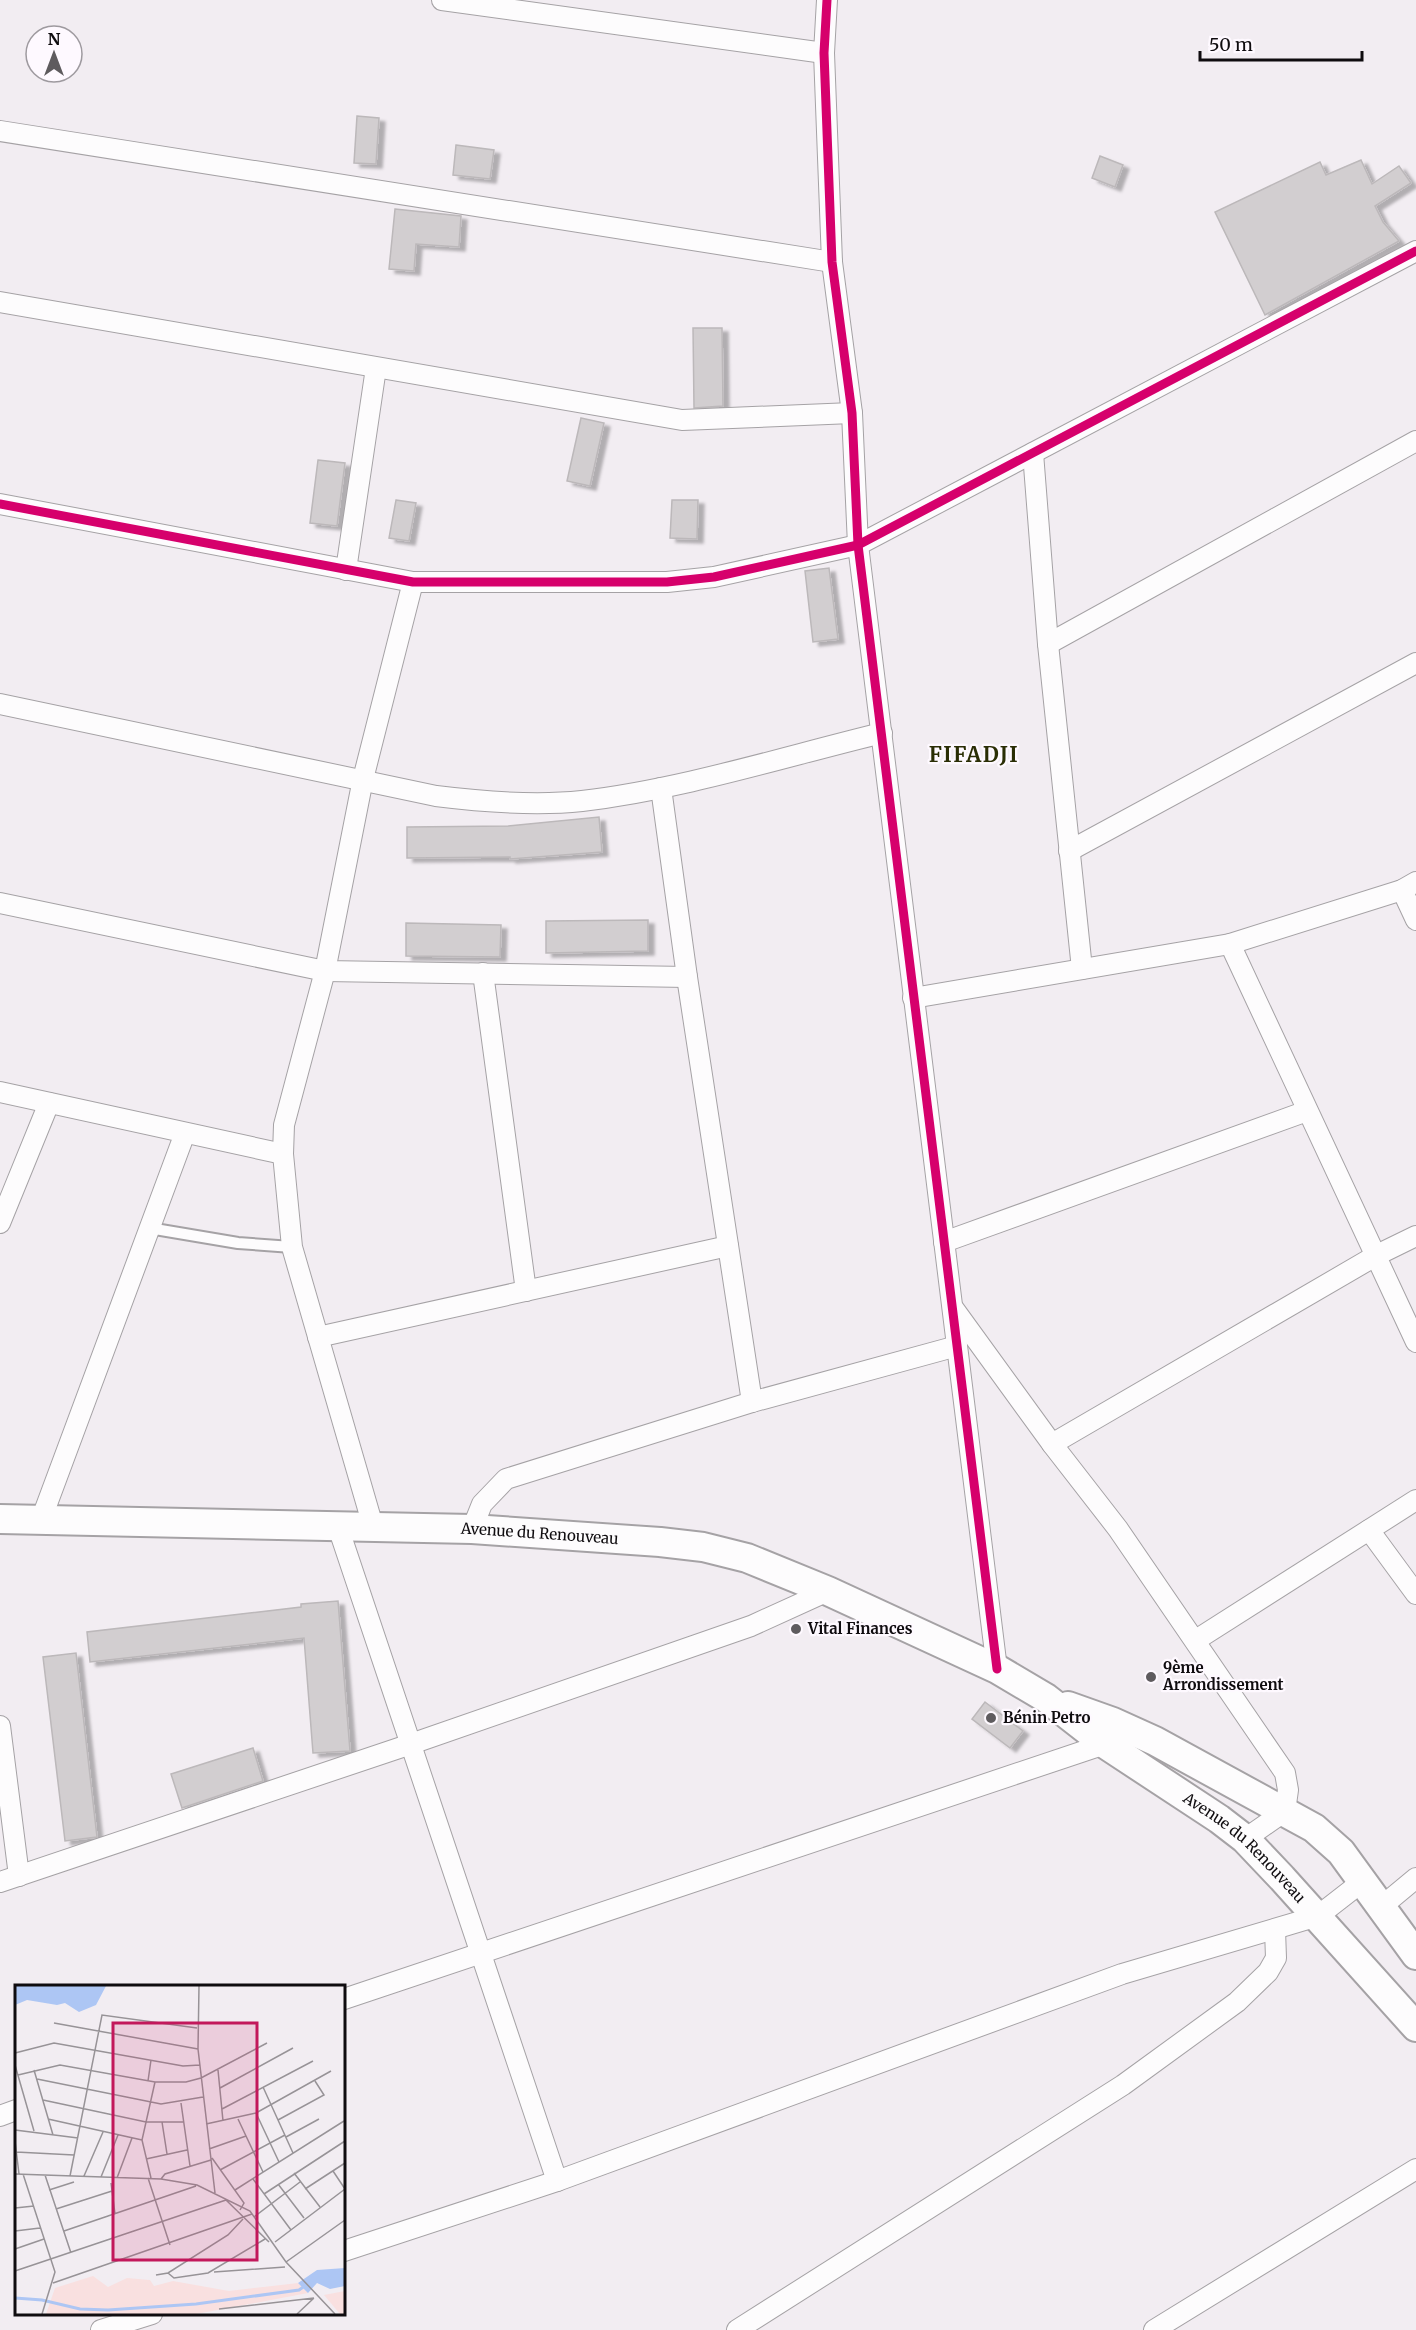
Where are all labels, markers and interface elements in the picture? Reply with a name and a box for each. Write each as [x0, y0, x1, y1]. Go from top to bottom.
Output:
north arrow [24, 24, 84, 84]
scale bar [1200, 24, 1362, 62]
text: N [48, 29, 61, 49]
text: 50 m [1209, 33, 1253, 56]
district label: FIFADJI [929, 741, 1019, 768]
street label: Avenue du Renouveau [460, 1519, 619, 1548]
place label: Vital Finances [807, 1619, 913, 1638]
marker: Vital Finances [789, 1622, 803, 1636]
place label: 9ème Arrondissement [1162, 1658, 1284, 1694]
marker: 9ème Arrondissement [1144, 1670, 1158, 1684]
place label: Bénin Petro [1003, 1708, 1090, 1727]
marker: Bénin Petro [984, 1711, 998, 1725]
street label: Avenue du Renouveau [1179, 1788, 1310, 1907]
inset map [15, 1985, 345, 2315]

